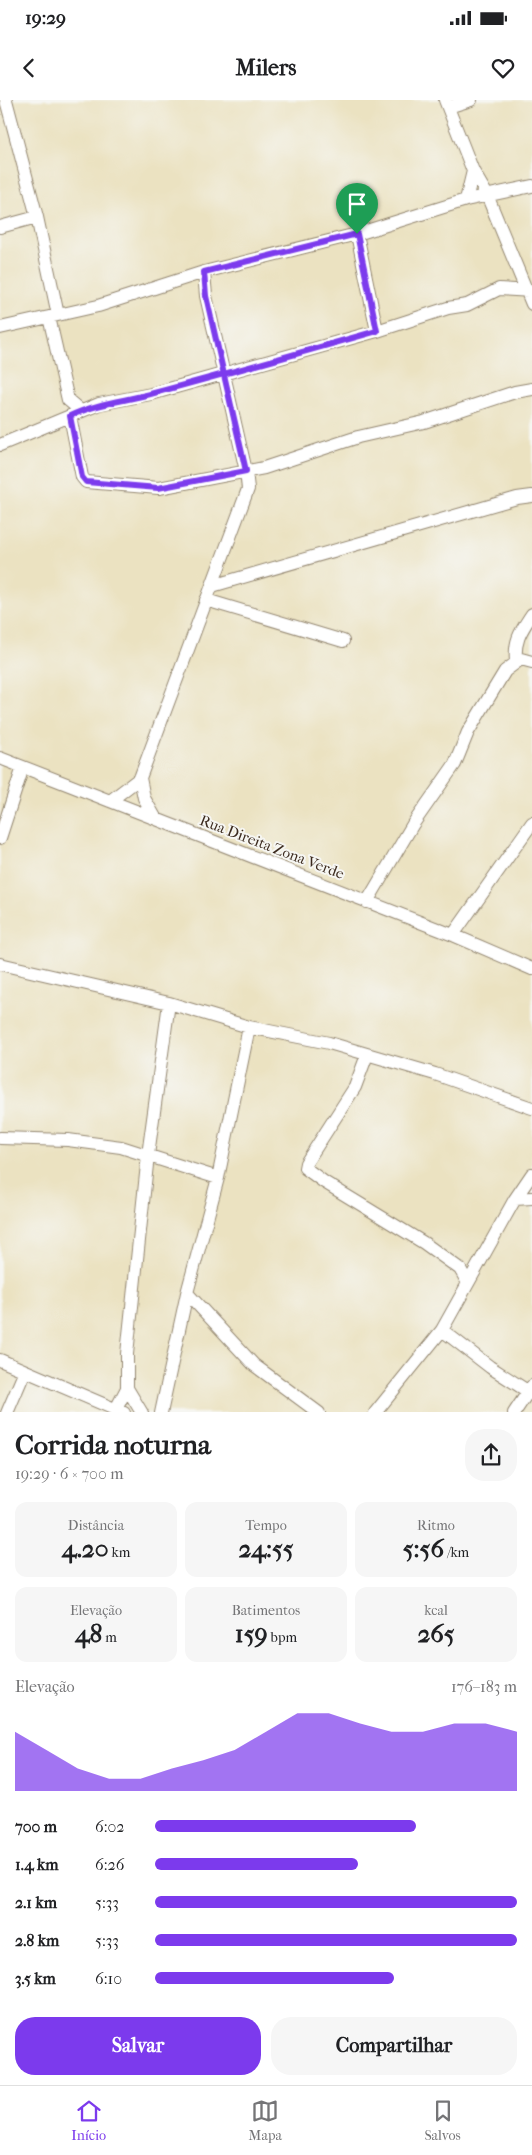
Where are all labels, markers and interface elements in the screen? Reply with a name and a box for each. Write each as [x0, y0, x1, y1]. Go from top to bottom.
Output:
text: 19:29 [25, 7, 66, 29]
icon: back [15, 54, 43, 82]
icon: heart [489, 54, 517, 82]
text: Milers [236, 55, 296, 81]
pin [336, 183, 378, 234]
icon: arrive [343, 190, 371, 218]
street label: Rua Direita Zona Verde [197, 811, 347, 883]
text: Corrida noturna [15, 1428, 211, 1461]
button: share [465, 1429, 517, 1481]
text: 19:29 · 6 × 700 m [15, 1464, 123, 1483]
text: Distância [68, 1517, 124, 1534]
text: Tempo [245, 1517, 287, 1534]
text: Ritmo [417, 1517, 455, 1534]
text: 4.20 [62, 1534, 109, 1563]
text: 24:55 [238, 1534, 294, 1563]
text: 5:56 [403, 1534, 444, 1563]
text: km [109, 1544, 130, 1561]
text: /km [444, 1544, 469, 1561]
text: Elevação [70, 1602, 122, 1619]
text: Batimentos [232, 1602, 300, 1619]
text: kcal [424, 1602, 448, 1619]
text: 48 [75, 1619, 102, 1648]
text: 159 [235, 1619, 268, 1648]
text: 265 [417, 1619, 455, 1648]
text: m [102, 1629, 117, 1646]
text: bpm [268, 1629, 297, 1646]
text: Elevação [15, 1677, 75, 1696]
text: 176–183 m [451, 1677, 517, 1696]
text: 700 m [15, 1817, 57, 1836]
text: 6:02 [95, 1817, 125, 1836]
text: 1.4 km [15, 1855, 59, 1874]
text: 6:26 [95, 1855, 124, 1874]
text: 2.1 km [15, 1893, 57, 1912]
text: 5:33 [95, 1893, 119, 1912]
text: 2.8 km [15, 1931, 59, 1950]
text: 5:33 [95, 1931, 119, 1950]
text: 3.5 km [15, 1969, 56, 1988]
text: 6:10 [95, 1969, 122, 1988]
button: Salvar [15, 2017, 261, 2075]
button: Compartilhar [271, 2017, 517, 2075]
tab: Início [71, 2097, 106, 2144]
tab: Mapa [249, 2097, 282, 2144]
tab: Salvos [424, 2097, 461, 2144]

